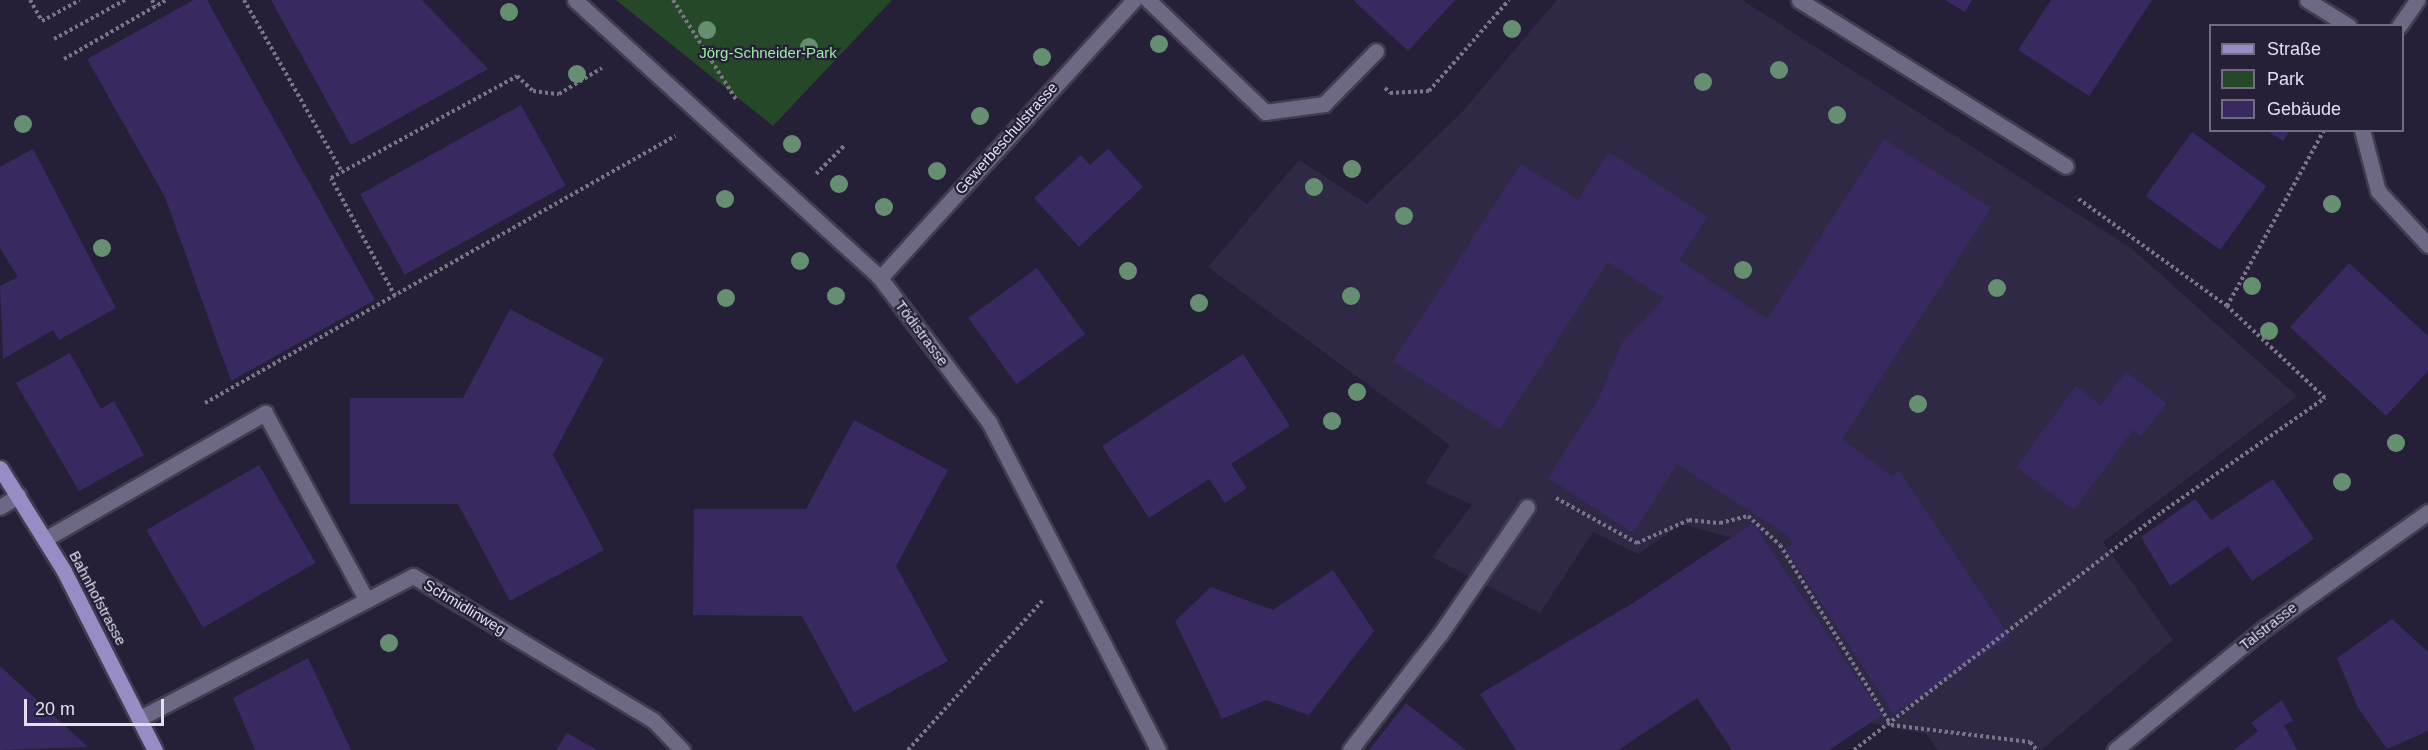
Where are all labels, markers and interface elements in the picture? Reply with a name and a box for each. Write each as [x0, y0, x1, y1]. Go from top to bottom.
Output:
legend [2209, 24, 2404, 132]
text: Straße [2267, 39, 2321, 59]
park label: Jörg-Schneider-Park [699, 44, 837, 62]
text: Park [2267, 69, 2304, 89]
street label: Gewerbeschulstrasse [951, 78, 1061, 198]
text: Gebäude [2267, 99, 2341, 119]
street label: Tödistrasse [891, 297, 953, 369]
street label: Bahnhofstrasse [66, 548, 130, 648]
street label: Schmidlinweg [421, 575, 509, 639]
street label: Talstrasse [2236, 598, 2300, 654]
scale bar [27, 687, 166, 725]
text: 20 m [35, 699, 75, 719]

